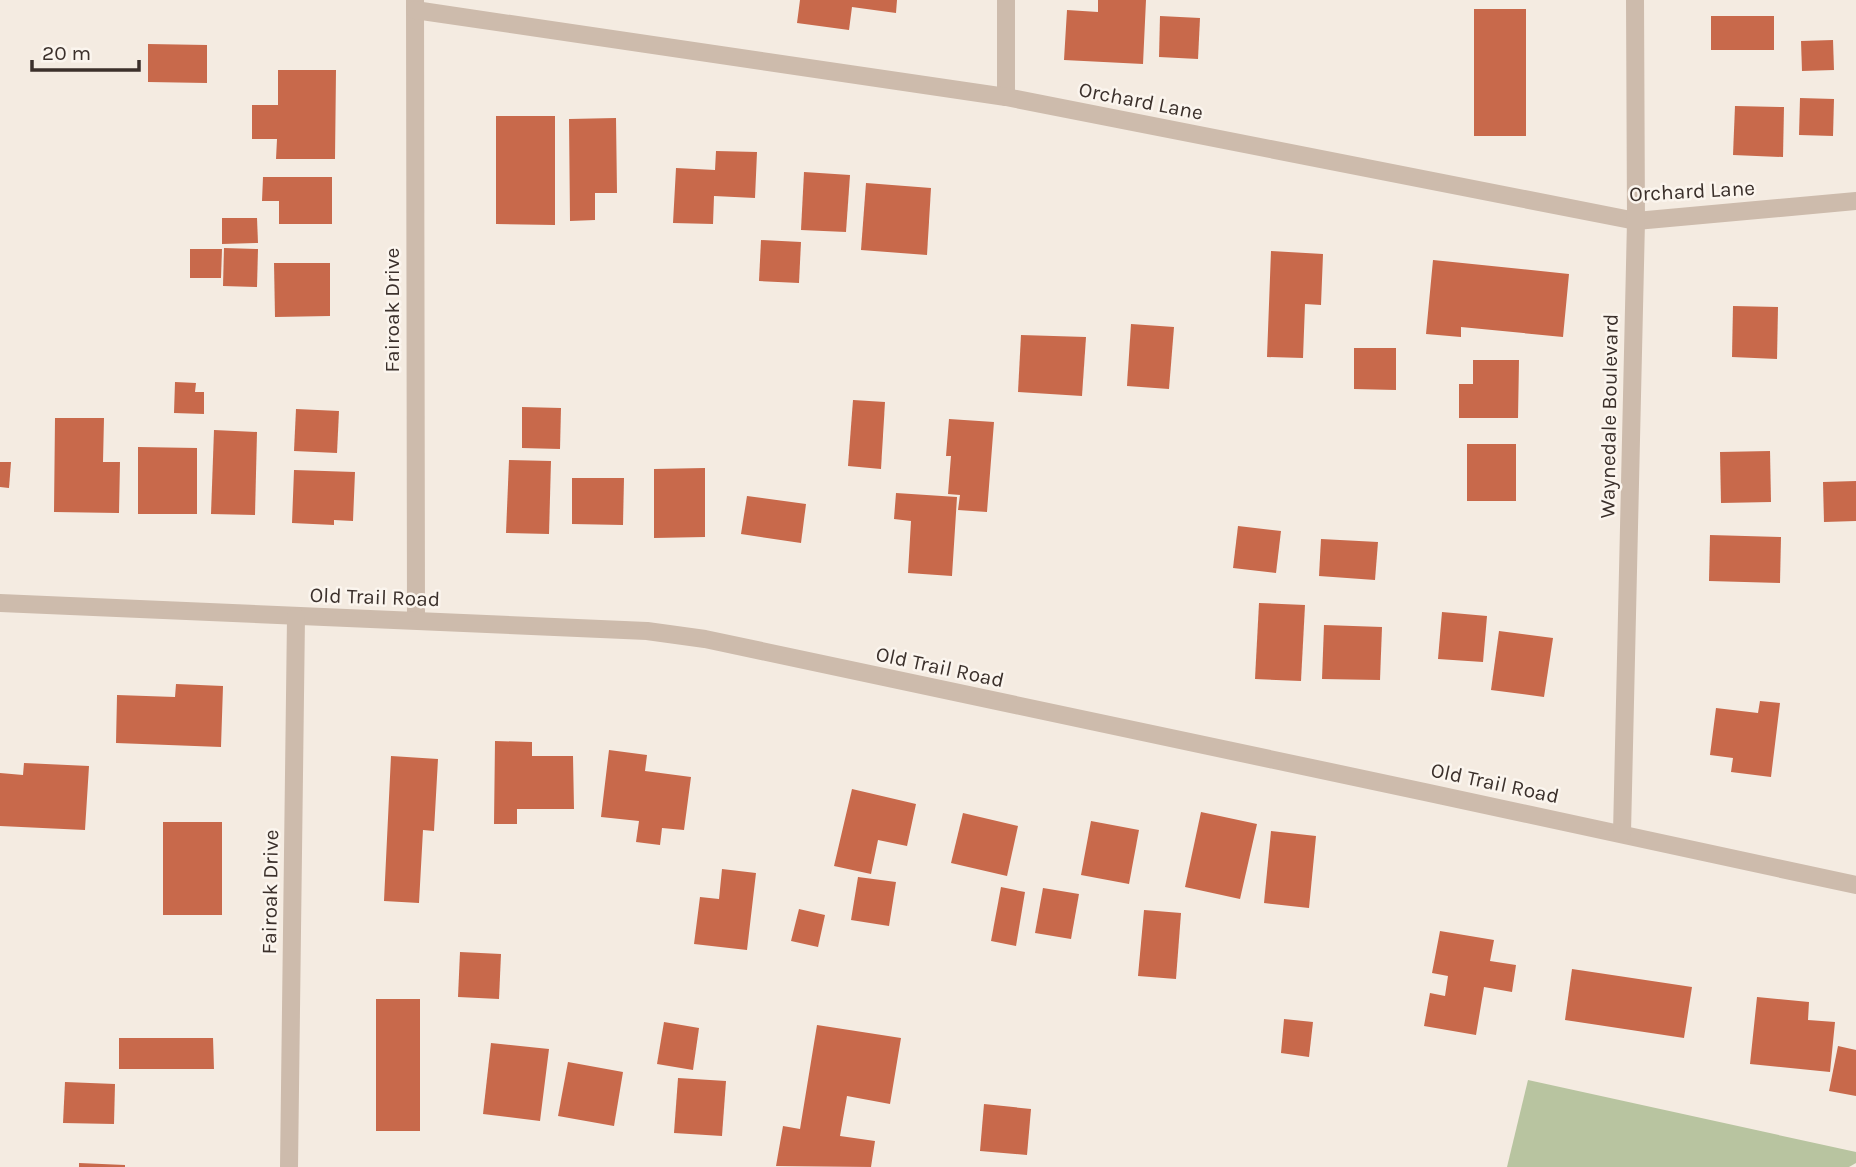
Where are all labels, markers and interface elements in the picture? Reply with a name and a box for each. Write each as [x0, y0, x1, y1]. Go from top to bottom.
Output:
scale bar [32, 28, 138, 72]
text: 20 m [42, 41, 91, 65]
street label: Orchard Lane [1077, 77, 1205, 125]
street label: Orchard Lane [1628, 176, 1756, 206]
street label: Fairoak Drive [380, 248, 404, 372]
street label: Waynedale Boulevard [1595, 314, 1623, 518]
street label: Old Trail Road [309, 583, 441, 611]
street label: Old Trail Road [874, 642, 1006, 692]
street label: Old Trail Road [1429, 758, 1561, 808]
street label: Fairoak Drive [257, 829, 283, 955]

